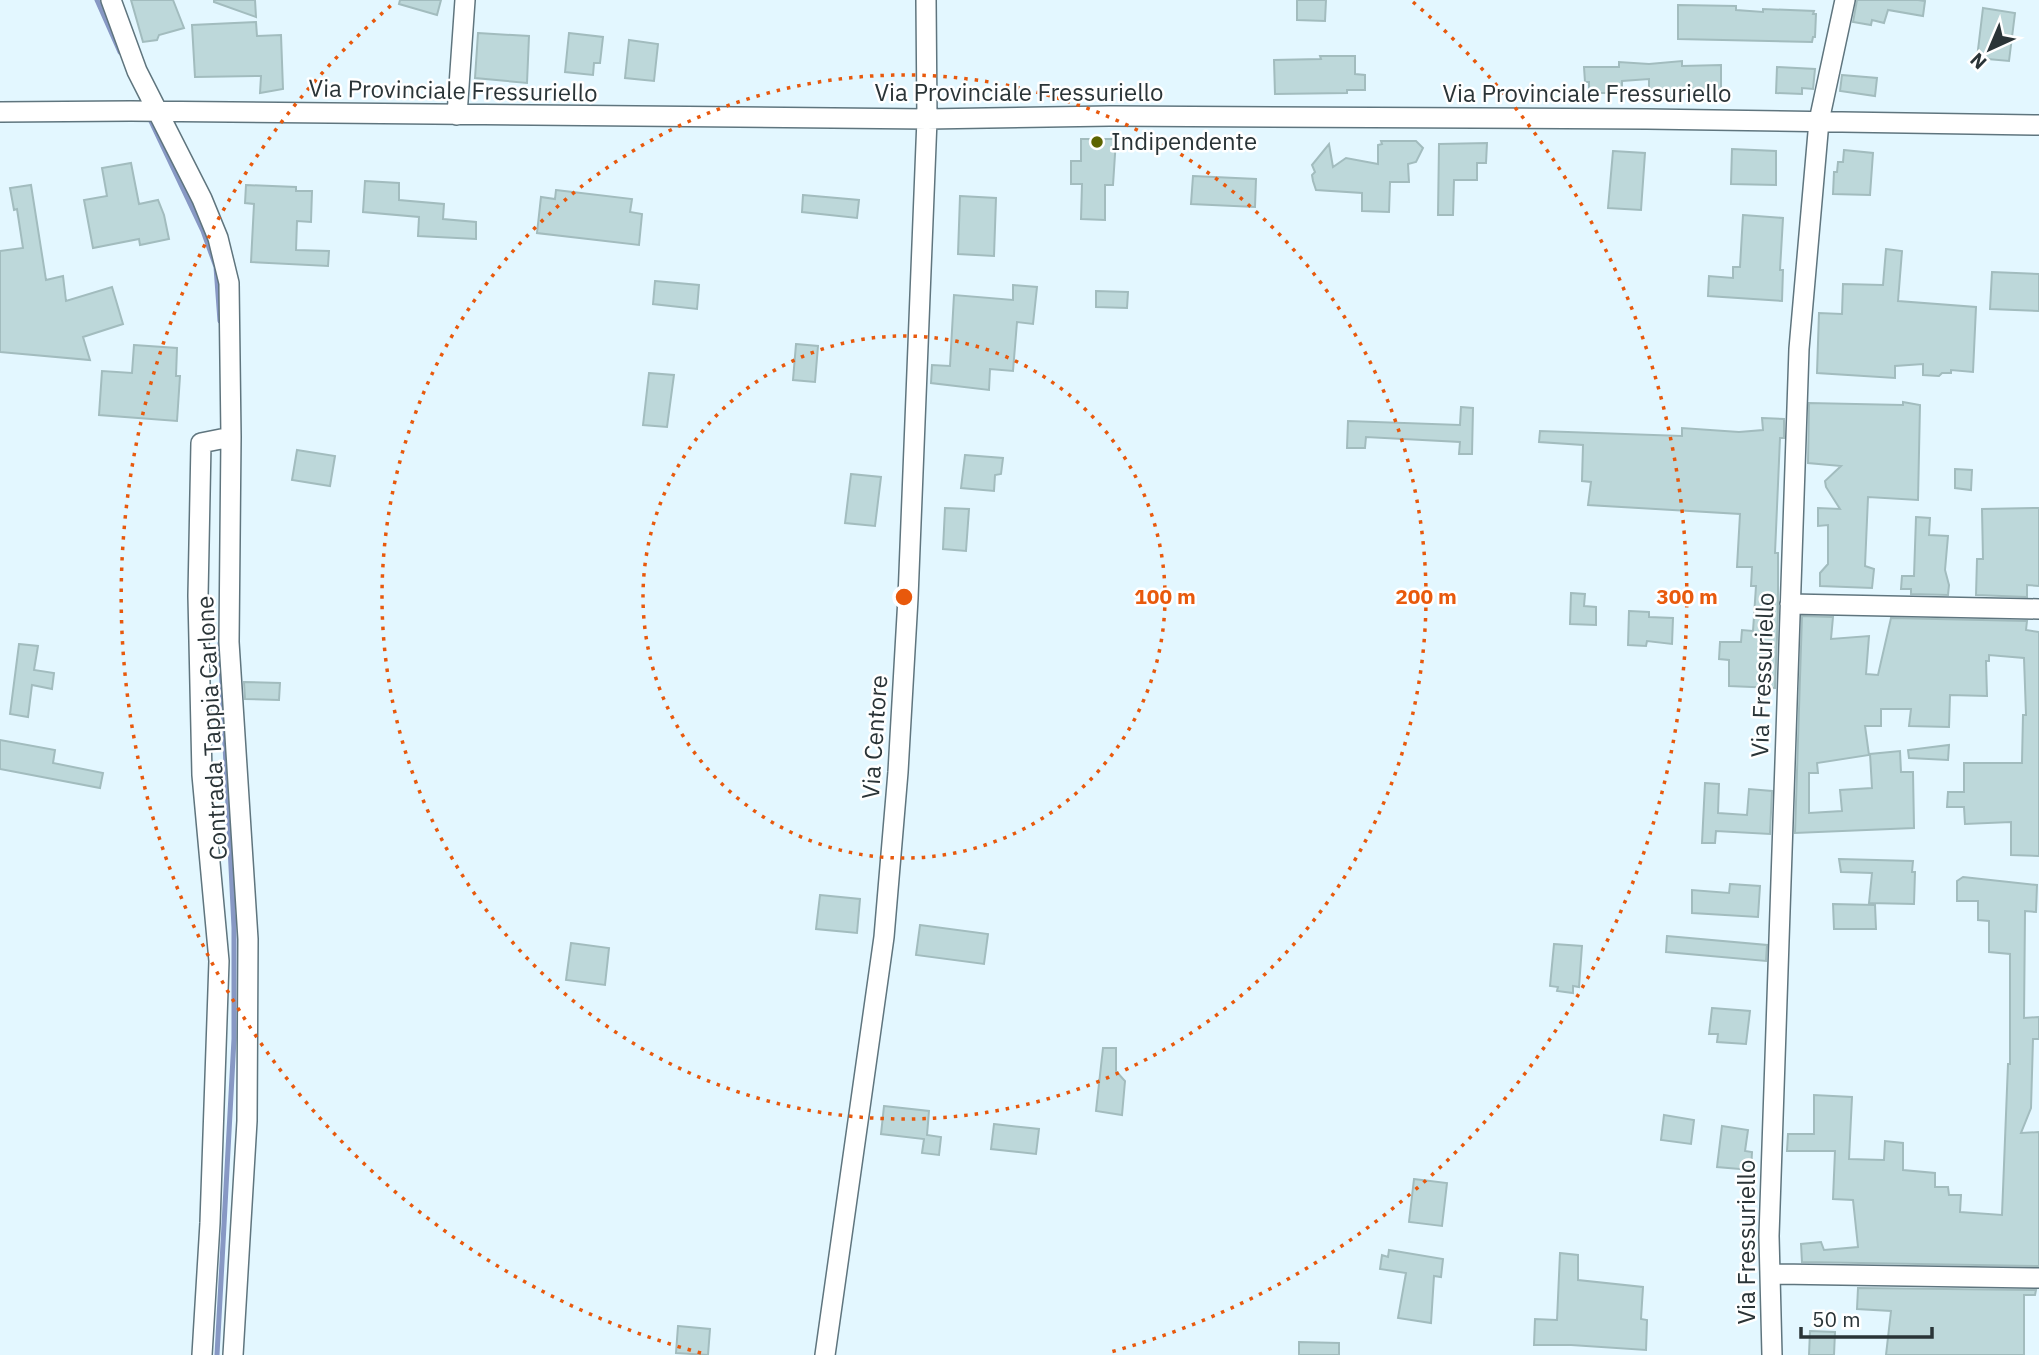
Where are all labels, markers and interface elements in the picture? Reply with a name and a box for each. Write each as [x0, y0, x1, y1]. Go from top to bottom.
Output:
north arrow [1955, 14, 2025, 84]
text: N [1965, 48, 1991, 75]
street label: Via Provinciale Fressuriello [308, 71, 598, 109]
street label: Via Provinciale Fressuriello [874, 76, 1164, 108]
street label: Via Provinciale Fressuriello [1442, 77, 1732, 109]
place label: Indipendente [1111, 125, 1257, 157]
marker: Indipendente [1089, 134, 1105, 150]
text: 100 m [1134, 582, 1196, 610]
text: 200 m [1395, 582, 1457, 610]
text: 300 m [1656, 582, 1718, 610]
centre of rings [892, 585, 916, 609]
street label: Via Fressuriello [1743, 592, 1781, 758]
street label: Contrada Tappia Carlone [188, 595, 234, 861]
street label: Via Centore [854, 674, 894, 800]
street label: Via Fressuriello [1730, 1159, 1762, 1325]
scale bar [1801, 1296, 1932, 1340]
text: 50 m [1812, 1305, 1861, 1333]

